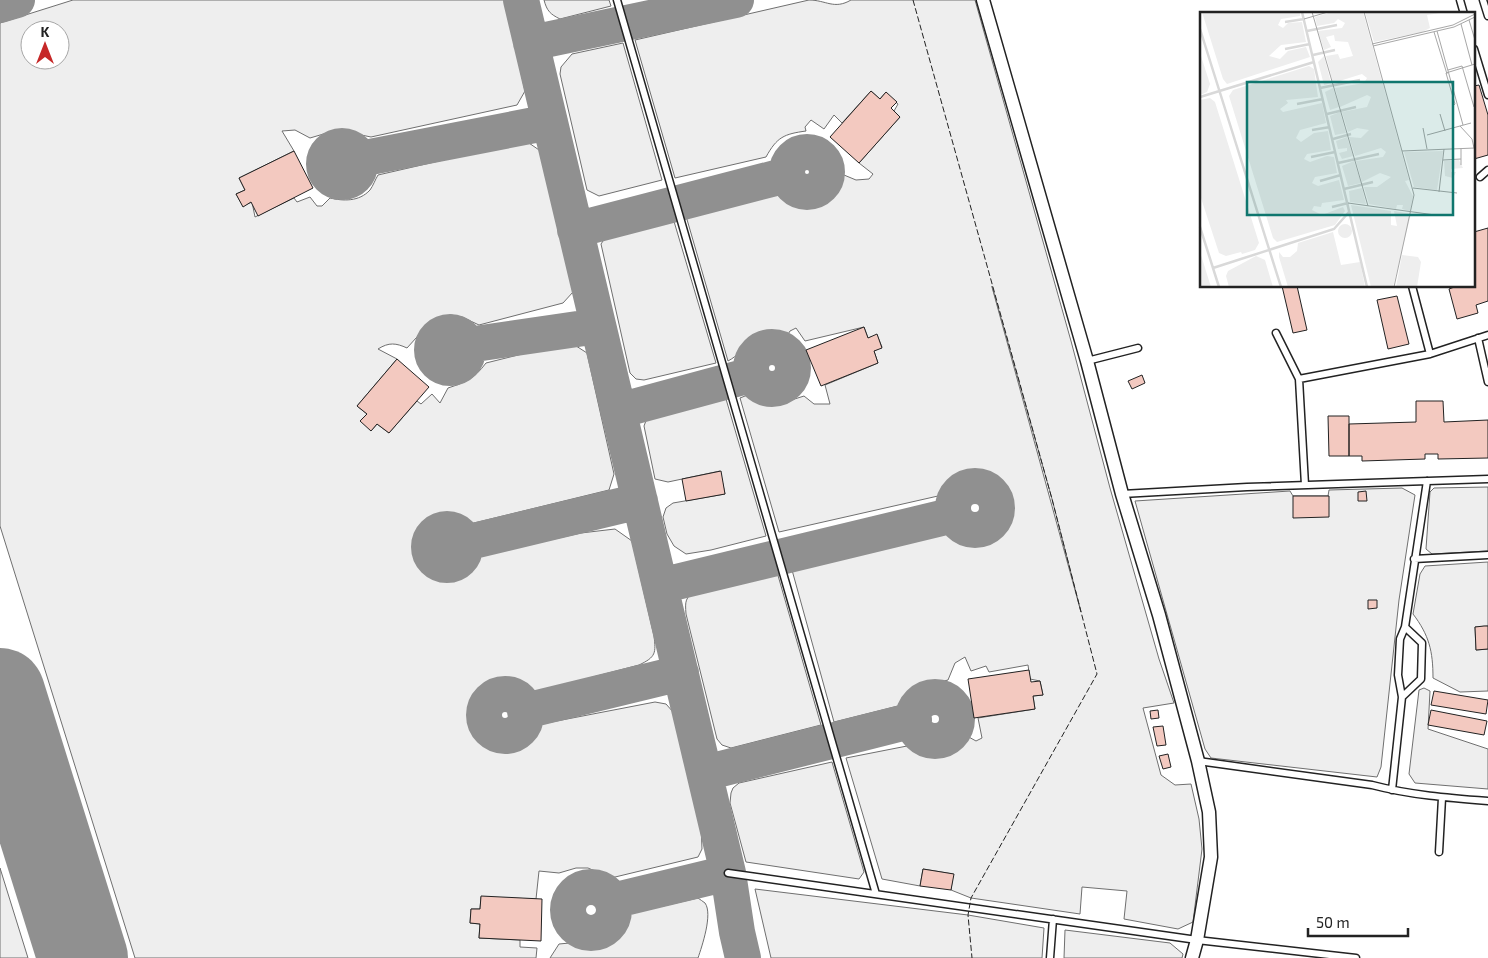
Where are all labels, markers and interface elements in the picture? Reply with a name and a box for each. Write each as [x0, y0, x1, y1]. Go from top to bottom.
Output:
inset map [1200, 12, 1476, 288]
north arrow [20, 20, 70, 70]
text: K [41, 23, 50, 40]
scale bar [1308, 906, 1408, 938]
text: 50 m [1316, 913, 1350, 931]

